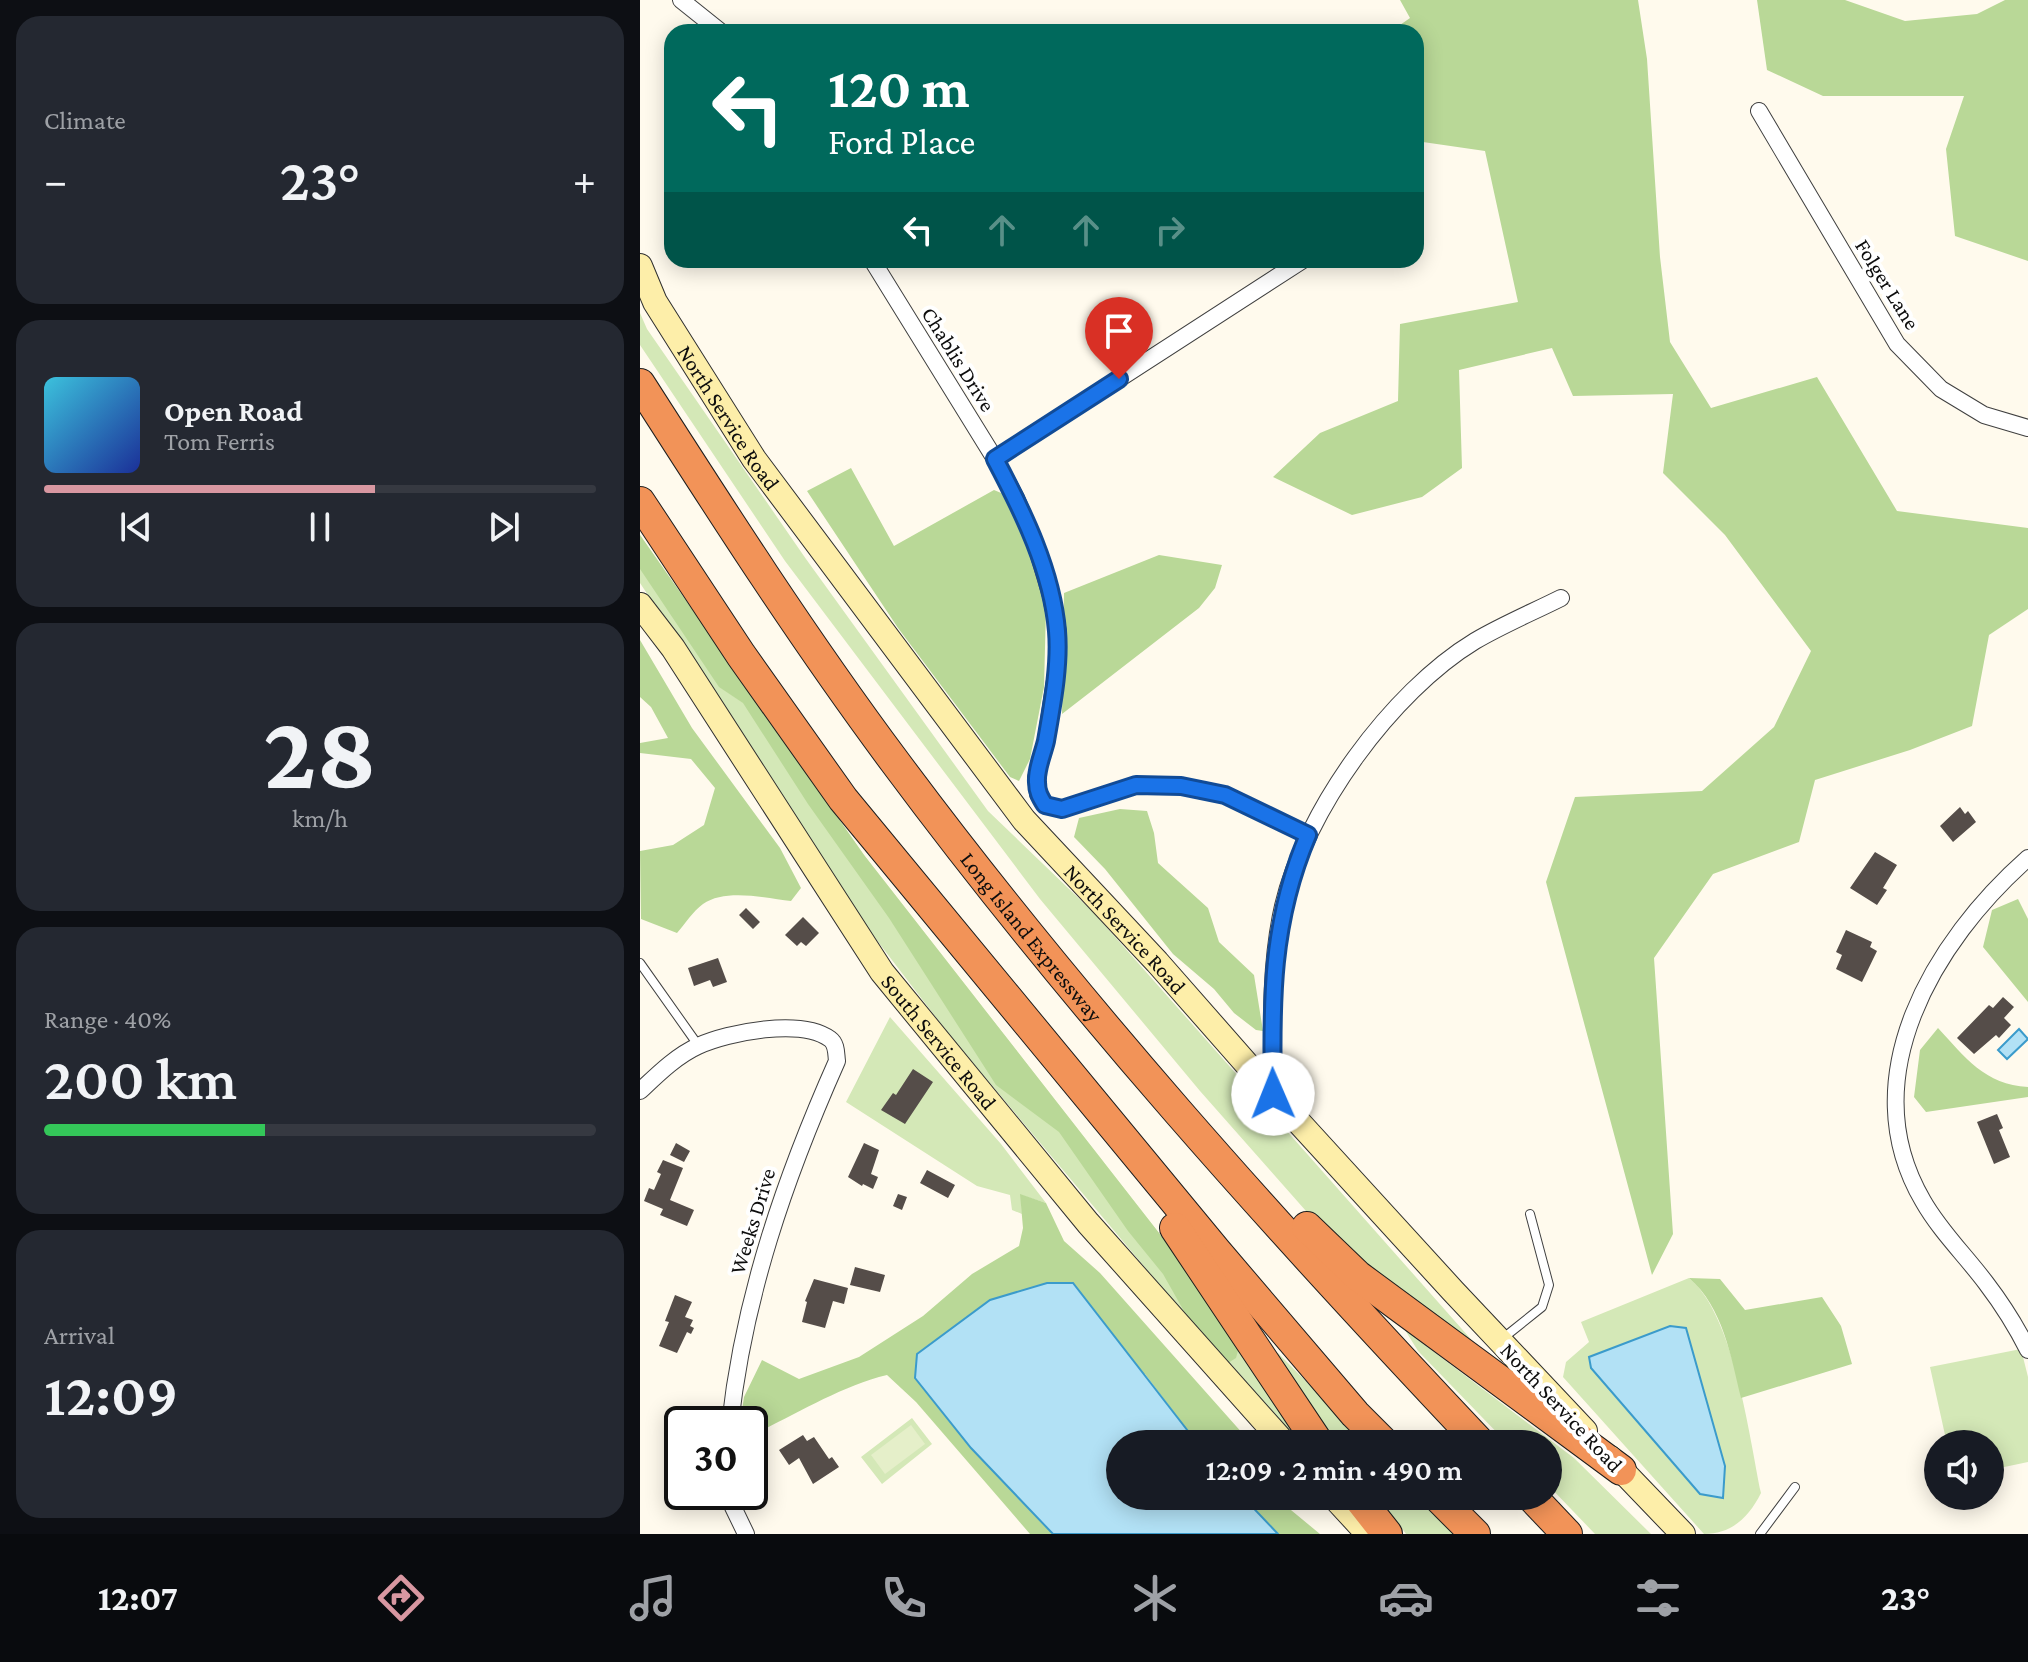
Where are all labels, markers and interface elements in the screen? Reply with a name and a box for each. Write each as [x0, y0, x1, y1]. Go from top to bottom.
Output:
icon: left [696, 56, 800, 160]
text: 120 m [828, 57, 970, 119]
text: Climate [44, 106, 126, 135]
text: Ford Place [828, 122, 975, 162]
text: 23° [280, 146, 360, 213]
text: − [44, 156, 67, 204]
text: + [573, 156, 596, 204]
icon: left [896, 208, 940, 252]
icon: ahead [980, 208, 1024, 252]
icon: ahead [1064, 208, 1108, 252]
icon: right [1148, 208, 1192, 252]
street label: Folger Lane [1850, 234, 1925, 334]
pin [1085, 297, 1153, 379]
street label: Chablis Drive [917, 302, 1001, 416]
icon: arrive [1097, 309, 1141, 353]
street label: North Service Road [672, 341, 785, 495]
text: Open Road [164, 394, 303, 427]
text: Tom Ferris [164, 427, 275, 456]
icon: previous [114, 505, 158, 549]
icon: pause [298, 505, 342, 549]
icon: next [482, 505, 526, 549]
text: 28 [263, 694, 377, 809]
text: km/h [292, 804, 348, 833]
street label: Long Island Expressway [955, 847, 1108, 1028]
street label: North Service Road [1059, 859, 1191, 999]
street label: South Service Road [876, 969, 1002, 1115]
text: Range · 40% [44, 1005, 171, 1034]
text: 200 km [44, 1045, 237, 1112]
position arrow [1231, 1052, 1315, 1136]
street label: Weeks Drive [724, 1165, 780, 1277]
text: Arrival [44, 1321, 115, 1350]
street label: North Service Road [1495, 1338, 1628, 1477]
text: 12:09 [44, 1361, 178, 1428]
speed limit sign: 30 [664, 1406, 768, 1510]
map controls [1924, 1430, 2004, 1510]
button: sound [1924, 1430, 2004, 1510]
text: 12:09 · 2 min · 490 m [1205, 1453, 1463, 1486]
icon: directions [373, 1570, 429, 1626]
icon: music [625, 1570, 681, 1626]
icon: phone [876, 1570, 932, 1626]
icon: climate [1127, 1570, 1183, 1626]
icon: car [1378, 1570, 1434, 1626]
icon: filters [1630, 1570, 1686, 1626]
text: 12:07 [98, 1578, 178, 1618]
text: 23° [1881, 1578, 1930, 1618]

